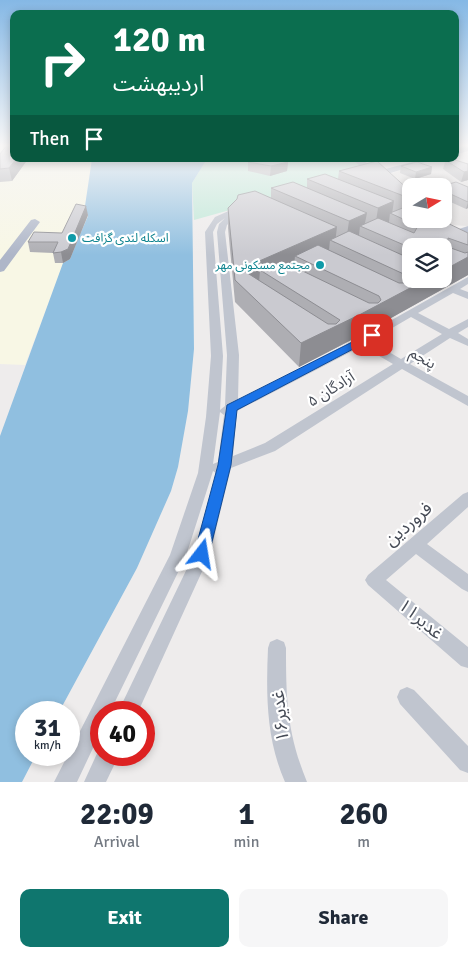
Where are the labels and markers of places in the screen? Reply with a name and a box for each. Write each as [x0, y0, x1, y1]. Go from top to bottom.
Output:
place label: اسکله لندی گزافت [82, 231, 169, 246]
marker: اسکله لندی گزافت [66, 232, 78, 244]
place label: مجتمع مسکونی مهر [215, 258, 310, 274]
marker: مجتمع مسکونی مهر [314, 259, 326, 271]
pin [351, 314, 393, 356]

